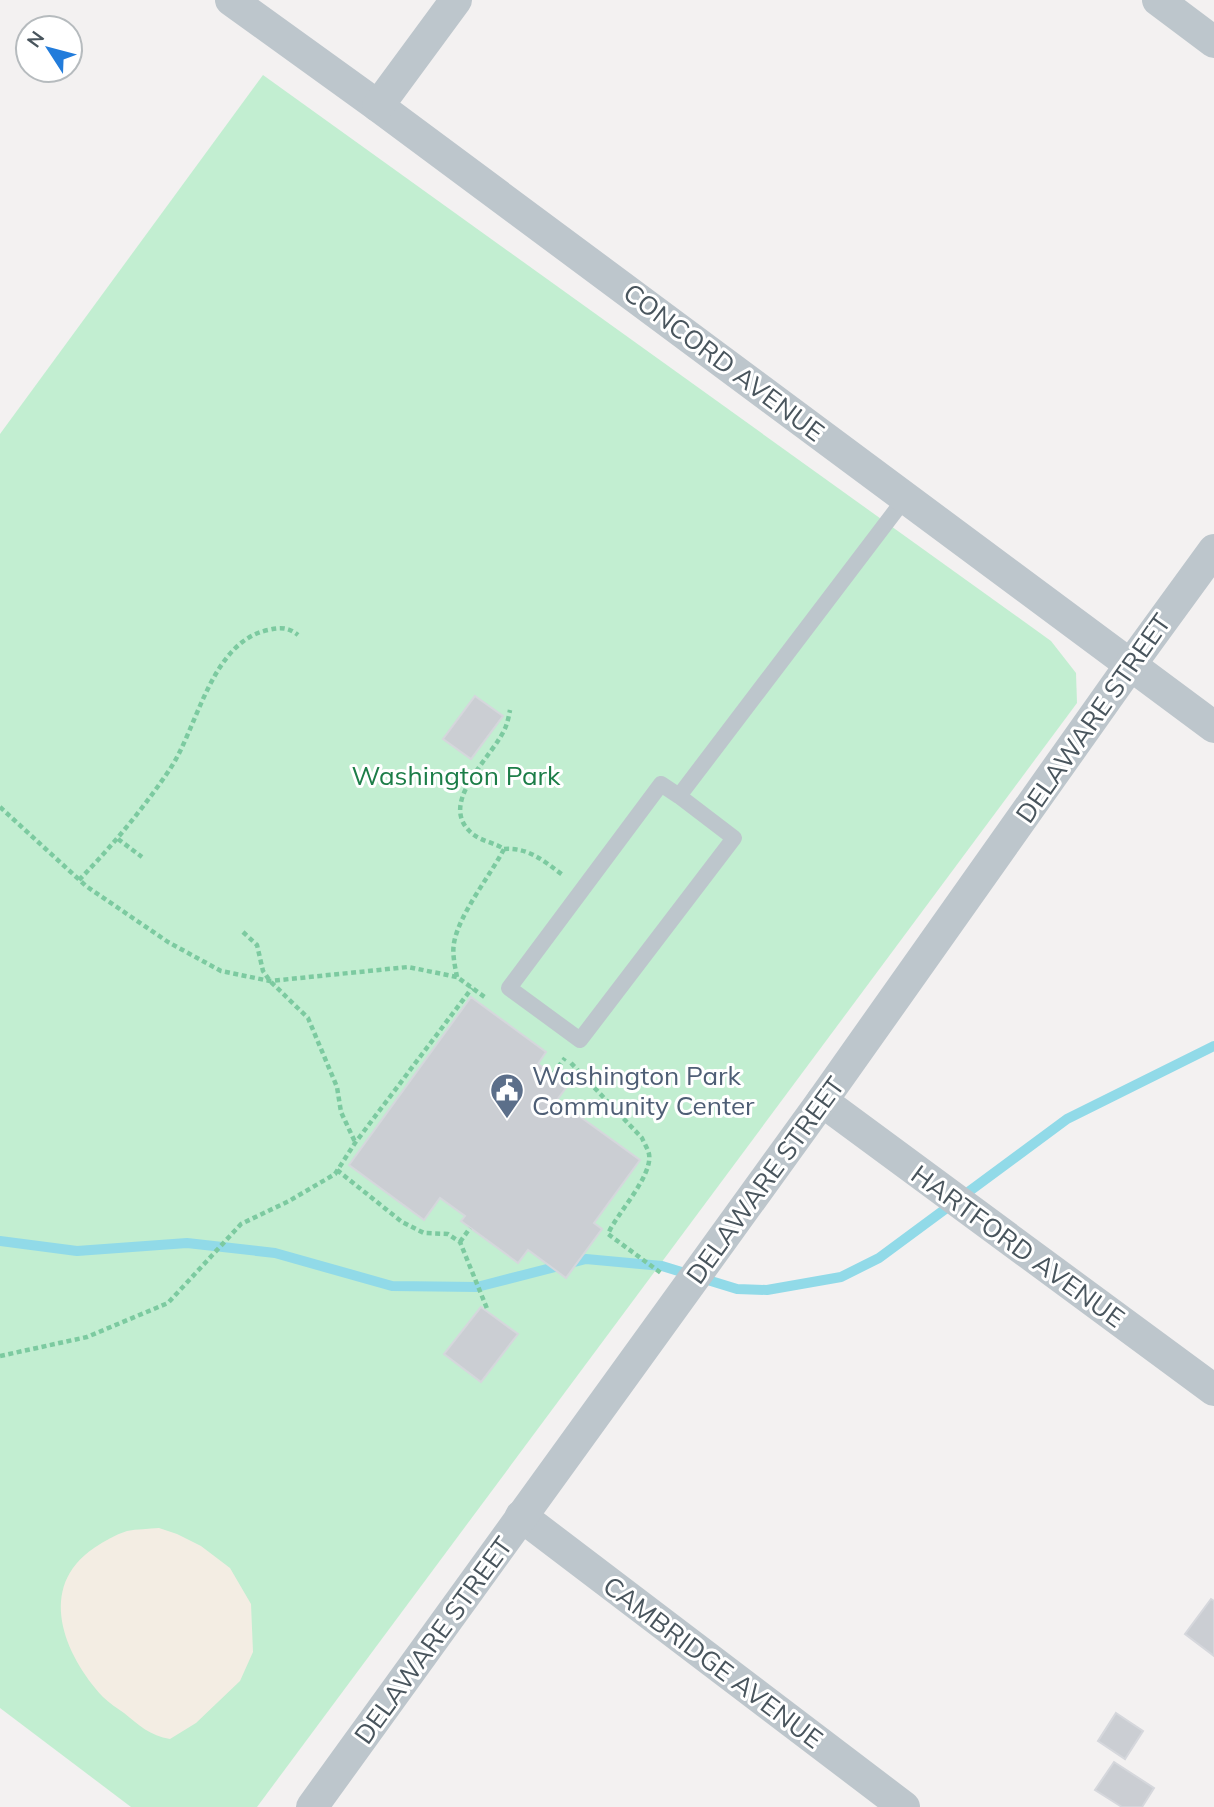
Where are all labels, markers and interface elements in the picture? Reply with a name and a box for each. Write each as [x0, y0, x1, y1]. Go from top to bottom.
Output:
north arrow [14, 14, 84, 84]
text: N [21, 26, 49, 52]
street label: CONCORD AVENUE [617, 276, 831, 448]
street label: DELAWARE STREET [1008, 607, 1178, 829]
park label: Washington Park [352, 759, 561, 792]
place label: Washington Park Community Center [532, 1059, 755, 1122]
street label: DELAWARE STREET [679, 1070, 851, 1290]
public building icon: Washington Park Community Center [488, 1071, 526, 1120]
street label: HARTFORD AVENUE [905, 1158, 1131, 1334]
street label: DELAWARE STREET [347, 1530, 519, 1750]
street label: CAMBRIDGE AVENUE [597, 1569, 829, 1755]

